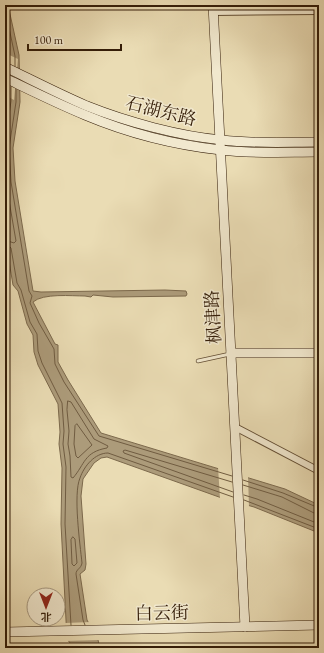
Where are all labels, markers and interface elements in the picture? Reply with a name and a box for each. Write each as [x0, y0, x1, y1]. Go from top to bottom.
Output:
scale bar [28, 26, 121, 52]
text: 100 m [34, 32, 64, 48]
street label: 石湖东路 [123, 91, 199, 130]
street label: 枫津路 [200, 289, 225, 345]
north arrow [26, 587, 66, 627]
street label: 白云街 [135, 601, 189, 624]
text: 北 [41, 610, 52, 624]

